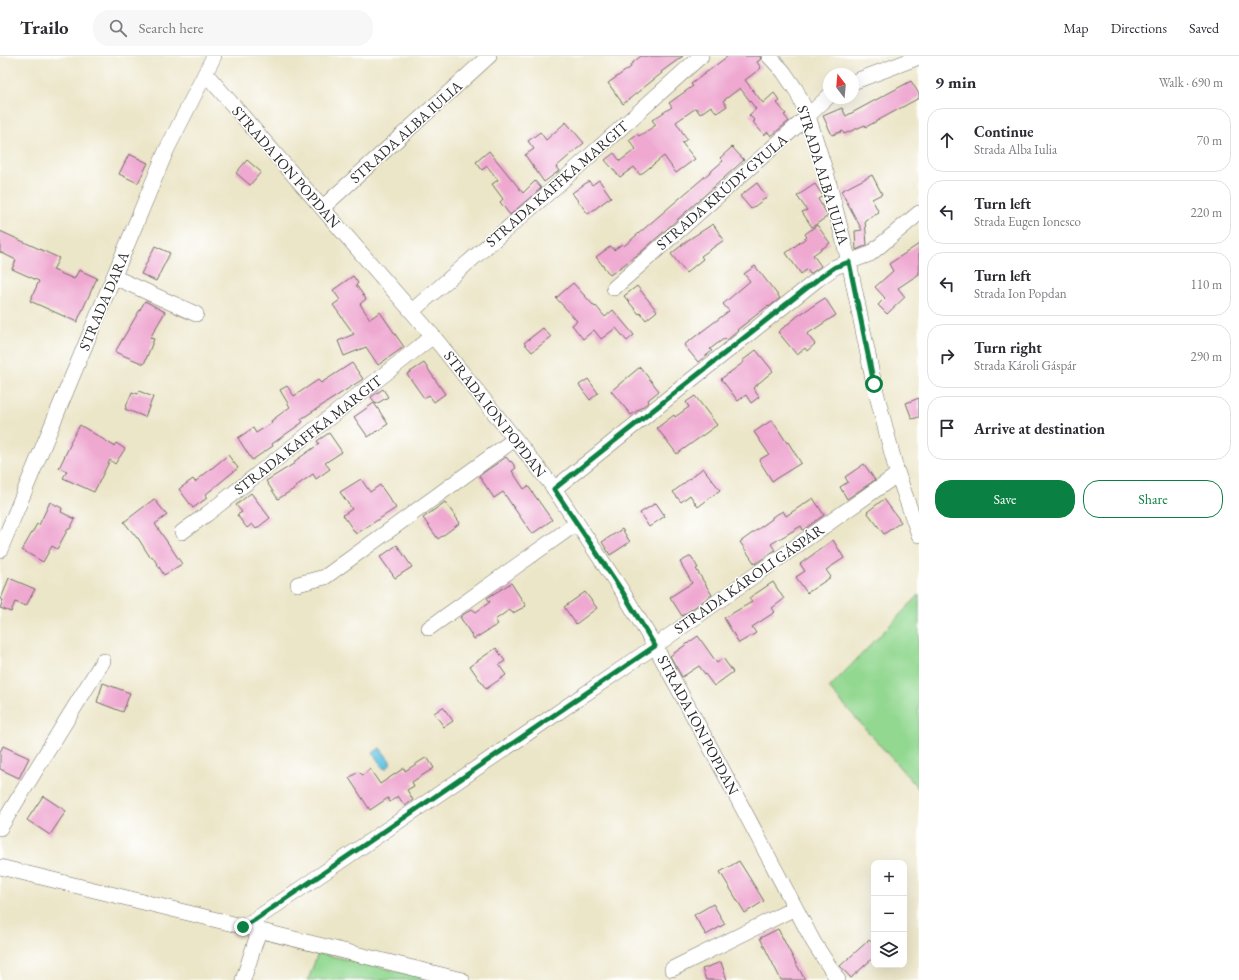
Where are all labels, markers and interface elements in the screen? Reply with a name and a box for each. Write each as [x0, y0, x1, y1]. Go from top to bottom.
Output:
search box [93, 10, 373, 46]
text: Trailo [20, 15, 69, 40]
icon: search [107, 17, 129, 39]
text: Search here [139, 18, 204, 37]
text: Map [1063, 19, 1089, 37]
text: Directions [1111, 19, 1167, 37]
text: Saved [1189, 19, 1219, 37]
north arrow [823, 68, 859, 104]
text: 9 min [935, 71, 976, 93]
text: Walk · 690 m [1159, 74, 1223, 91]
street label: STRADA ALBA IULIA [346, 76, 466, 187]
street label: STRADA ION POPDAN [228, 102, 345, 232]
street label: STRADA ALBA IULIA [793, 103, 854, 247]
street label: STRADA KAFFKA MARGIT [481, 116, 633, 251]
text: Continue [974, 122, 1034, 141]
street label: STRADA KRÚDY GYULA [652, 129, 792, 254]
icon: ahead [936, 129, 958, 151]
text: 70 m [1197, 132, 1222, 149]
text: Strada Alba Iulia [974, 141, 1057, 158]
text: Turn left [974, 194, 1031, 213]
icon: left [936, 201, 958, 223]
text: 220 m [1191, 204, 1222, 221]
text: Strada Eugen Ionesco [974, 213, 1081, 230]
street label: STRADA DARA [74, 248, 133, 353]
text: Turn left [974, 266, 1031, 285]
icon: left [936, 273, 958, 295]
text: 110 m [1191, 276, 1222, 293]
text: Strada Ion Popdan [974, 285, 1067, 302]
text: Turn right [974, 338, 1042, 357]
icon: right [936, 345, 958, 367]
street label: STRADA ION POPDAN [440, 347, 551, 481]
text: 290 m [1191, 348, 1222, 365]
text: Strada Károli Gáspár [974, 357, 1076, 374]
street label: STRADA KAFFKA MARGIT [230, 370, 386, 498]
route start [865, 375, 883, 393]
icon: arrive [936, 417, 958, 439]
text: Arrive at destination [974, 419, 1105, 438]
button: Save [935, 480, 1075, 518]
button: Share [1083, 480, 1223, 518]
street label: STRADA KÁROLI GÁSPÁR [670, 519, 828, 638]
street label: STRADA ION POPDAN [654, 652, 743, 798]
map controls [871, 860, 907, 968]
button: + [871, 860, 907, 896]
button: − [871, 896, 907, 932]
route end [234, 918, 252, 936]
button: layers [871, 932, 907, 968]

